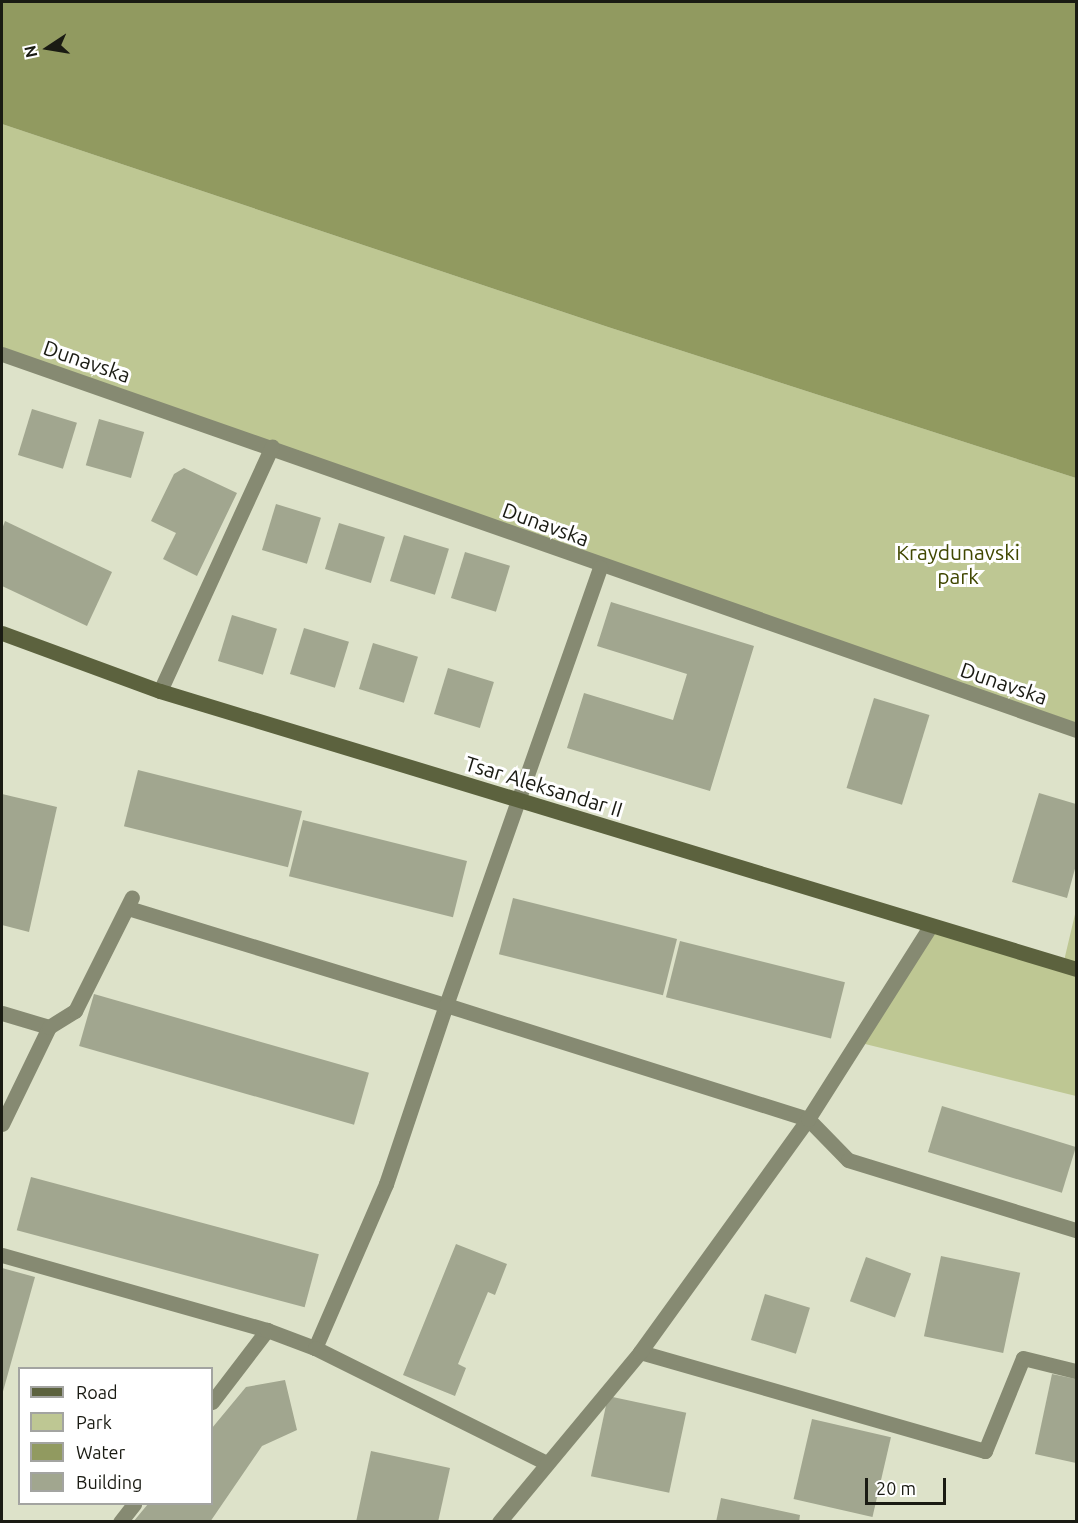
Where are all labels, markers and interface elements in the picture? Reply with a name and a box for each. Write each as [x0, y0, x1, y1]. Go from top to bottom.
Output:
north arrow [18, 18, 78, 78]
text: N [20, 44, 40, 59]
street label: Dunavska [40, 334, 134, 388]
street label: Dunavska [499, 497, 593, 551]
park label: Kraydunavski park [896, 539, 1020, 589]
street label: Dunavska [957, 656, 1051, 710]
street label: Tsar Aleksandar II [462, 750, 626, 822]
legend [18, 1367, 213, 1505]
text: Road [76, 1382, 118, 1402]
text: Park [76, 1412, 112, 1432]
text: Water [76, 1442, 125, 1462]
scale bar [868, 1466, 949, 1504]
text: Building [76, 1472, 142, 1492]
text: 20 m [876, 1478, 916, 1498]

